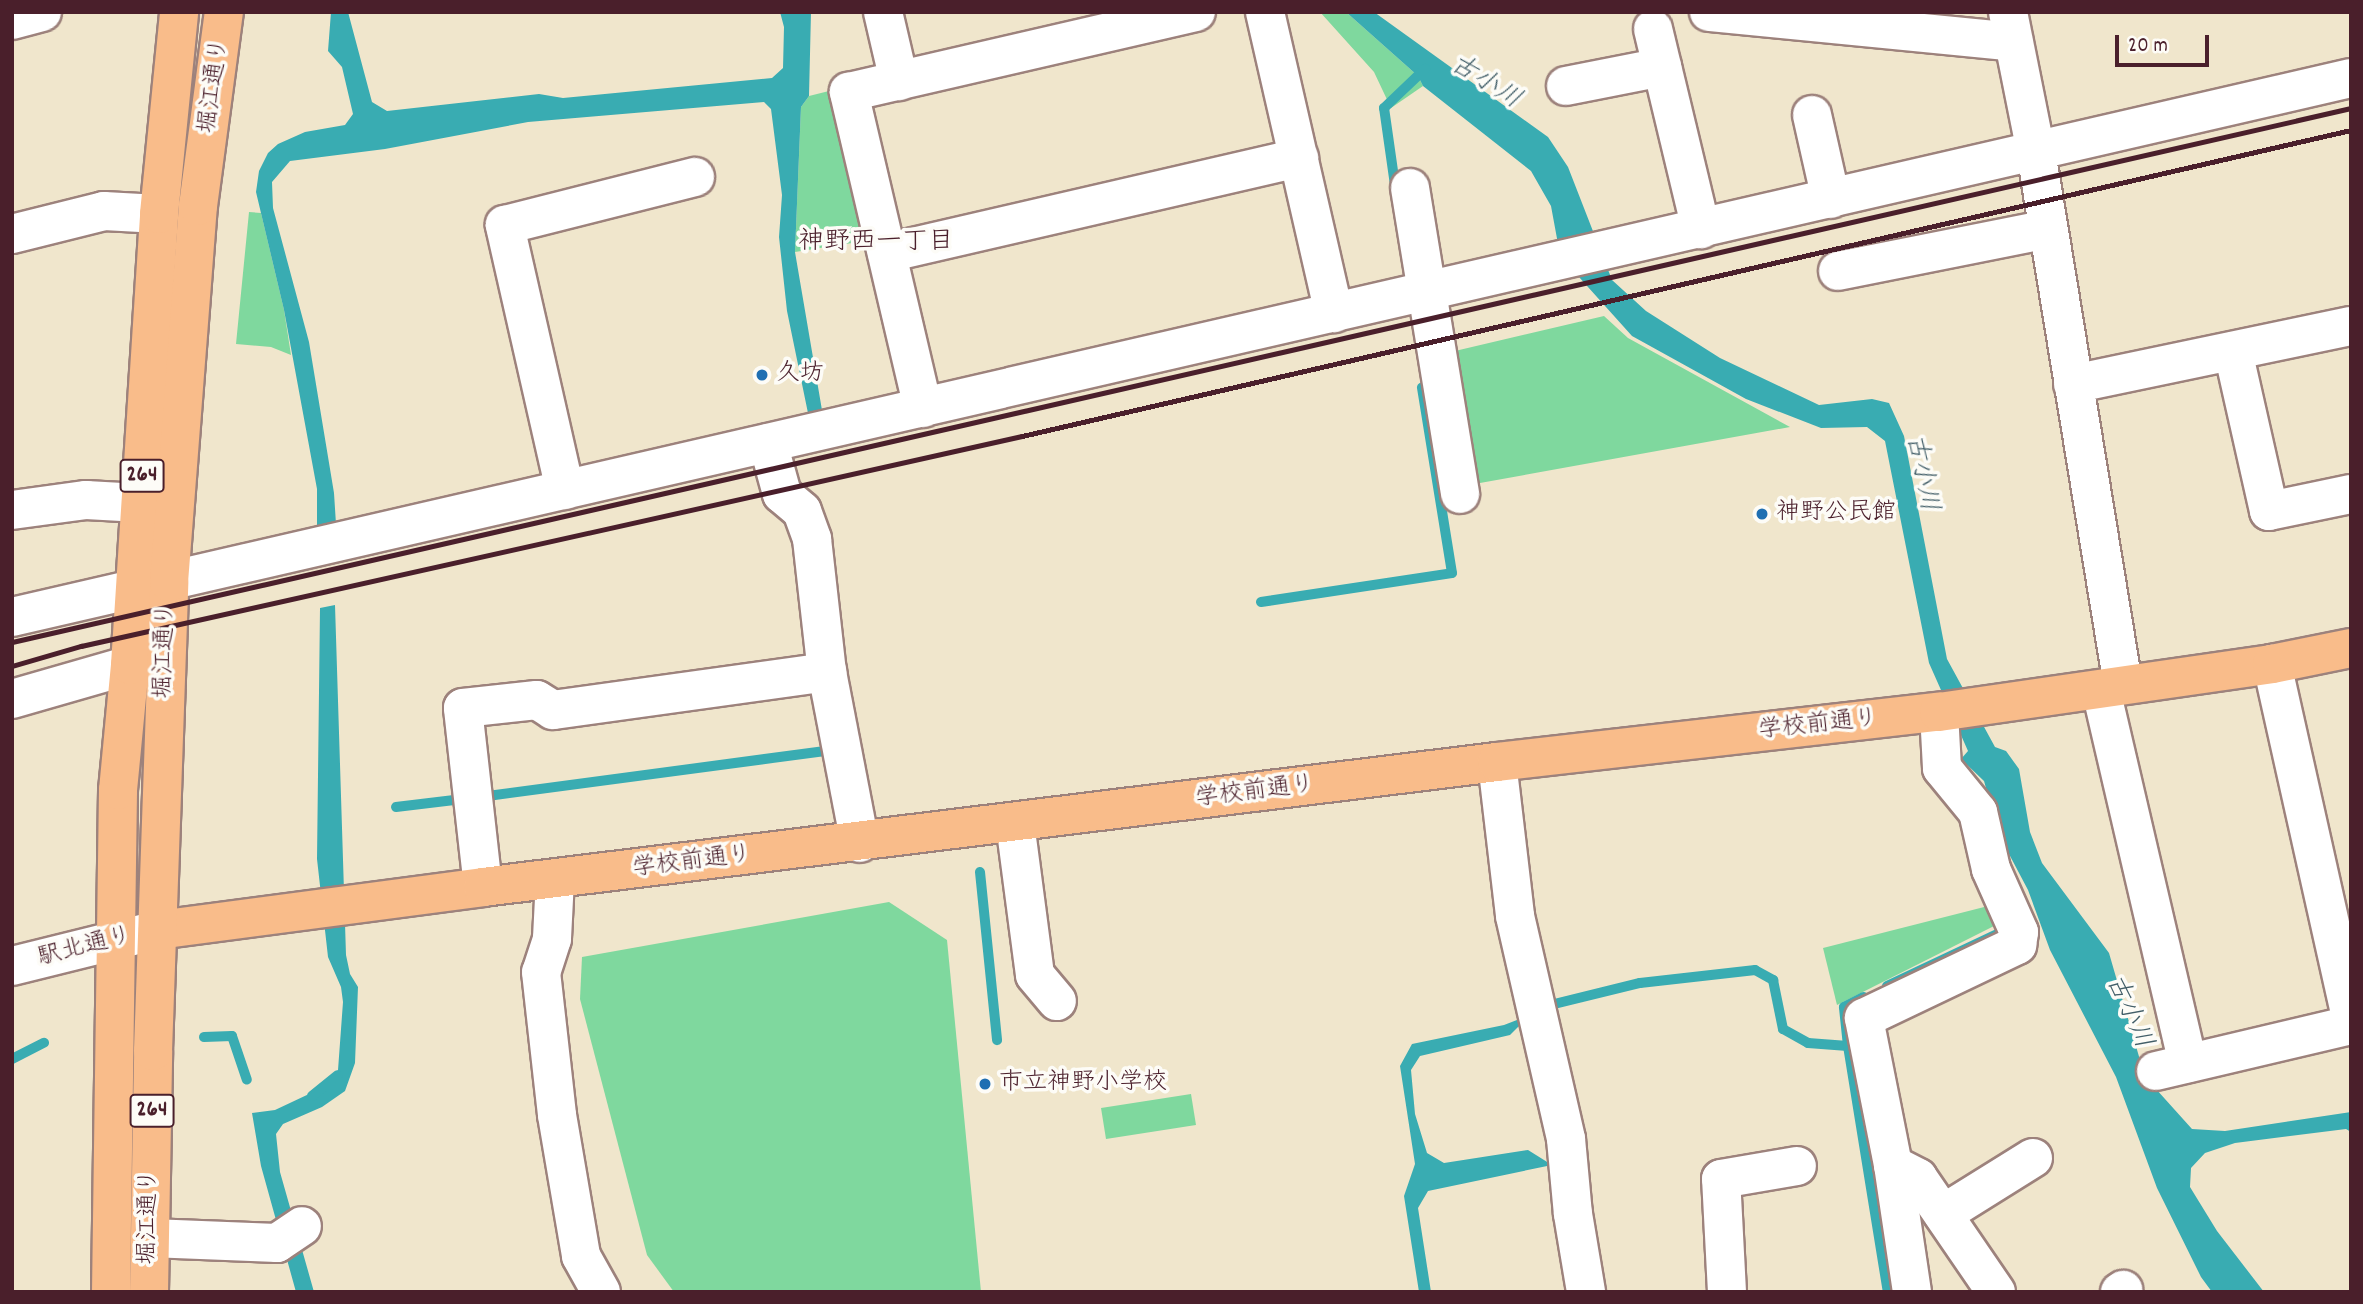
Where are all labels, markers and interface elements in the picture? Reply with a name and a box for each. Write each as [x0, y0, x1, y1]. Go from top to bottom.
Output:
scale bar [2118, 21, 2212, 65]
text: 20 m [2128, 32, 2168, 62]
street label: 堀江通り [194, 36, 236, 136]
water label: 古小川 [1444, 49, 1526, 117]
district label: 神野西一丁目 [798, 227, 954, 259]
place label: 久坊 [776, 361, 824, 389]
marker: 久坊 [754, 367, 770, 383]
water label: 古小川 [1898, 432, 1944, 514]
road number: 264 [119, 456, 165, 496]
place label: 神野公民館 [1776, 500, 1896, 528]
marker: 神野公民館 [1754, 506, 1770, 522]
street label: 堀江通り [150, 603, 182, 699]
street label: 学校前通り [1757, 705, 1879, 747]
street label: 学校前通り [1194, 771, 1316, 815]
street label: 学校前通り [631, 841, 753, 885]
street label: 駅北通り [35, 922, 135, 974]
water label: 古小川 [2098, 970, 2158, 1054]
place label: 市立神野小学校 [999, 1070, 1167, 1098]
marker: 市立神野小学校 [977, 1076, 993, 1092]
road number: 264 [129, 1092, 175, 1130]
street label: 堀江通り [135, 1169, 165, 1265]

